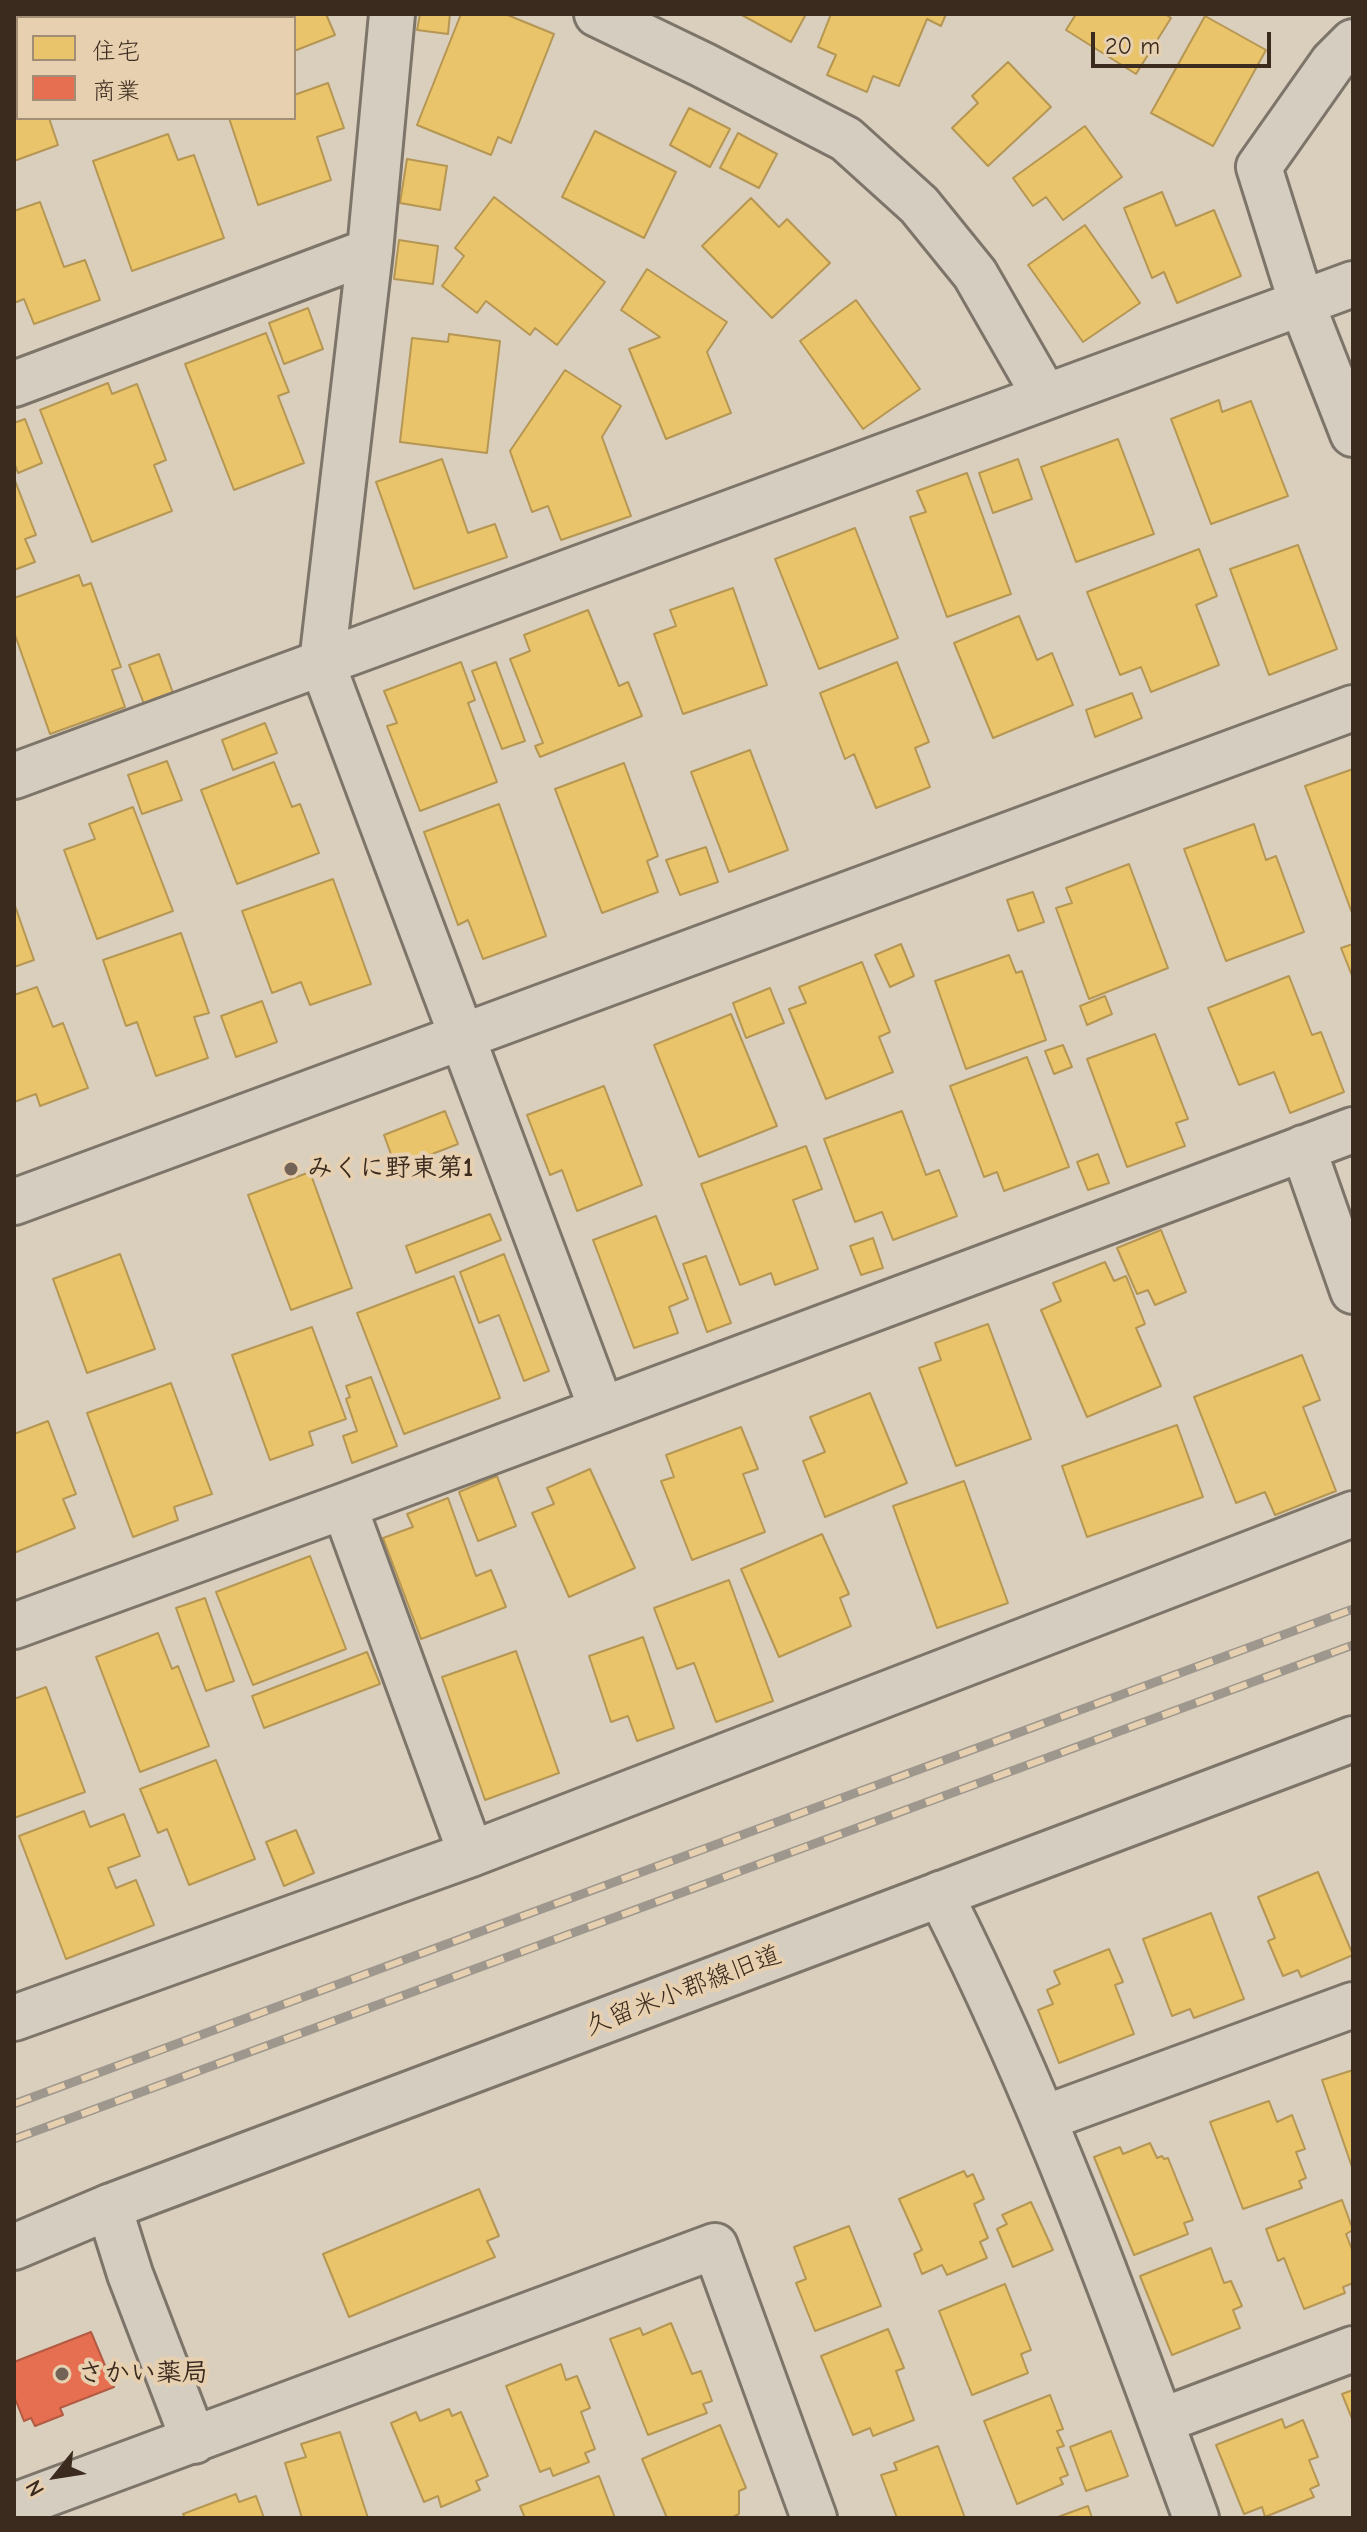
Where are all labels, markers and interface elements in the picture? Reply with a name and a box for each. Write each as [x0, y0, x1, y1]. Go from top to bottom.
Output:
legend [16, 16, 296, 120]
scale bar [1095, 16, 1275, 66]
text: 20 m [1105, 32, 1160, 60]
text: 住宅 [92, 37, 140, 65]
text: 商業 [92, 77, 140, 105]
place label: みくに野東第1 [307, 1153, 473, 1185]
marker: みくに野東第1 [282, 1160, 300, 1178]
street label: 久留米小郡線旧道 [580, 1939, 786, 2043]
place label: さかい薬局 [78, 2358, 208, 2390]
marker: さかい薬局 [53, 2365, 71, 2383]
north arrow [16, 2436, 96, 2516]
text: N [20, 2475, 50, 2501]

